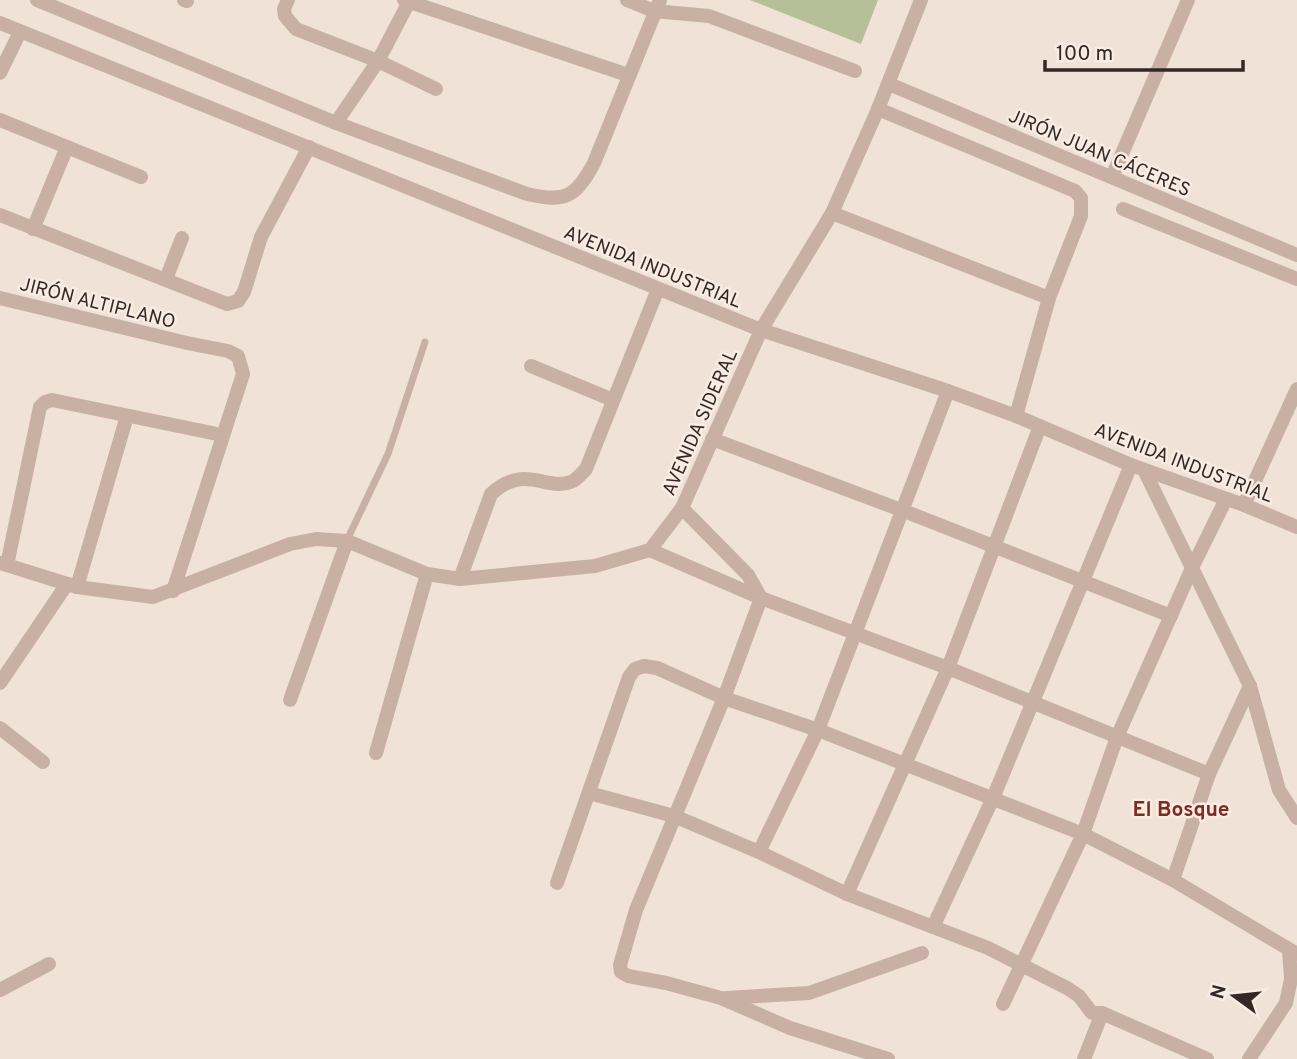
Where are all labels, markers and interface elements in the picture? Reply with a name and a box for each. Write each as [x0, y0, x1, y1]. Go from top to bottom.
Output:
scale bar [1045, 28, 1243, 72]
text: 100 m [1056, 41, 1113, 68]
street label: JIRÓN JUAN CÁCERES [1005, 104, 1194, 203]
street label: AVENIDA INDUSTRIAL [560, 221, 745, 315]
street label: JIRÓN ALTIPLANO [17, 272, 178, 335]
street label: AVENIDA SIDERAL [658, 345, 744, 500]
street label: AVENIDA INDUSTRIAL [1091, 419, 1276, 509]
district label: El Bosque [1133, 797, 1230, 824]
north arrow [1199, 961, 1269, 1031]
text: N [1206, 982, 1233, 1002]

